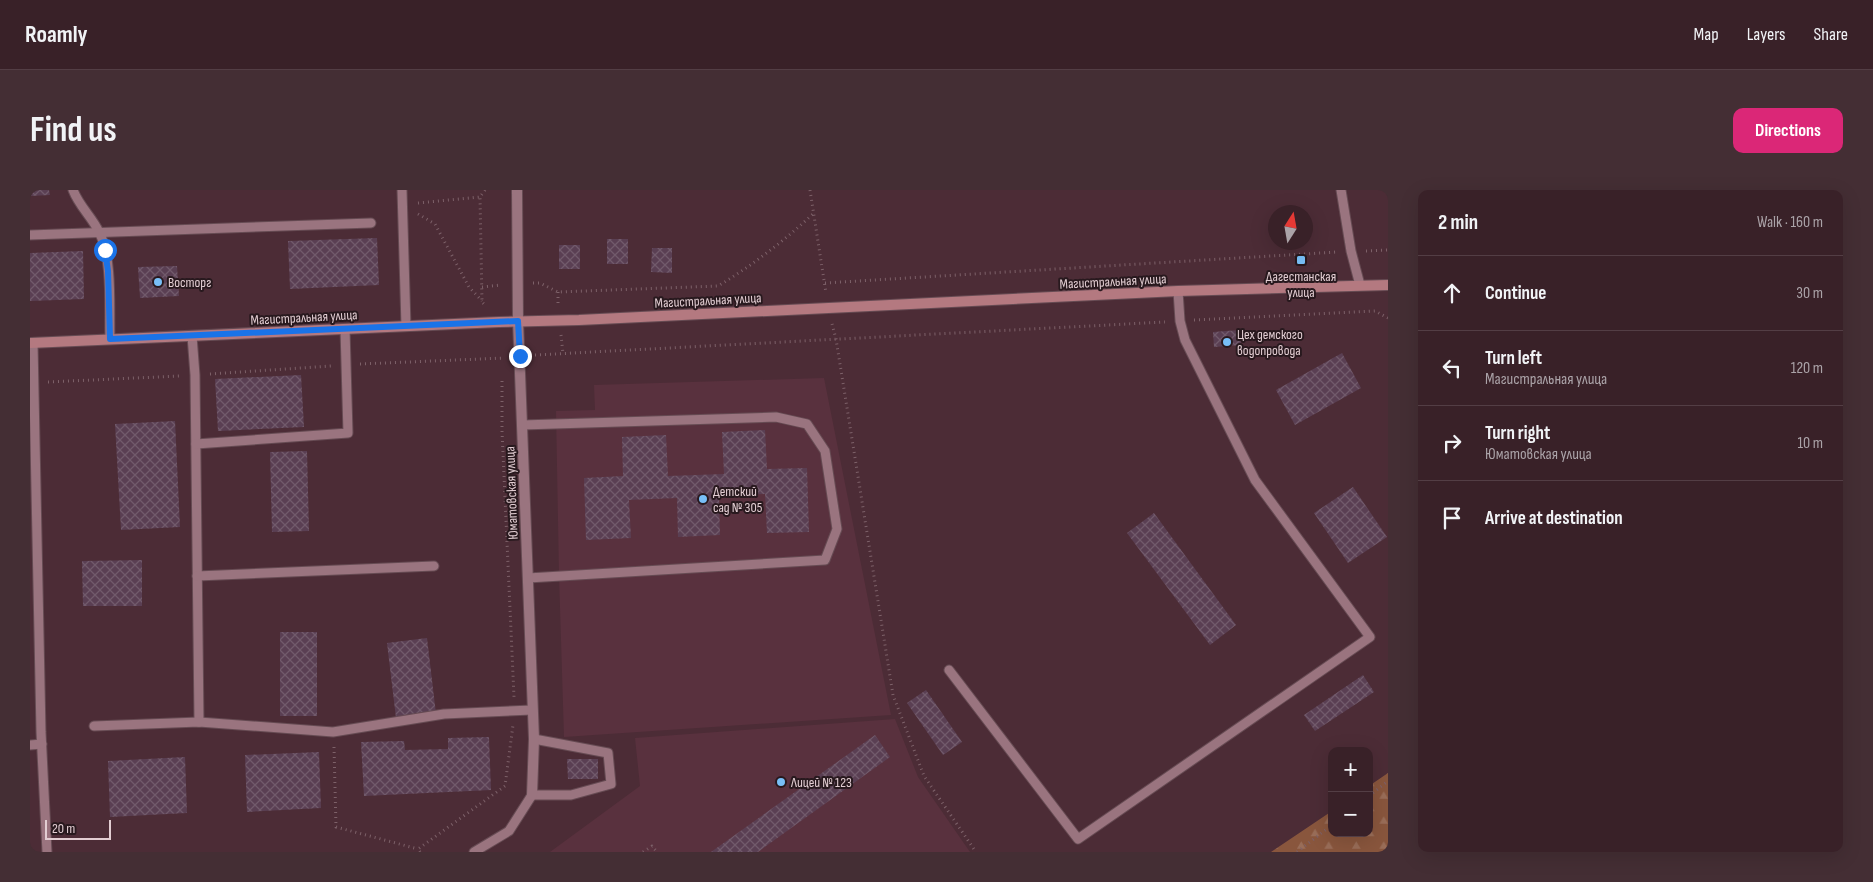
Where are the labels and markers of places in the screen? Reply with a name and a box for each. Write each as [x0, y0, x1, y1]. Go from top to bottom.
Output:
marker: Дагестанская улица [1295, 254, 1307, 266]
place label: Дагестанская улица [1266, 268, 1336, 301]
place label: Восторг [168, 274, 211, 291]
marker: Восторг [152, 276, 164, 288]
place label: Цех демского водопровода [1237, 326, 1303, 359]
marker: Цех демского водопровода [1221, 336, 1233, 348]
place label: Детский сад № 305 [713, 483, 763, 516]
marker: Детский сад № 305 [697, 493, 709, 505]
place label: Лицей № 123 [790, 774, 852, 791]
marker: Лицей № 123 [775, 776, 787, 788]

